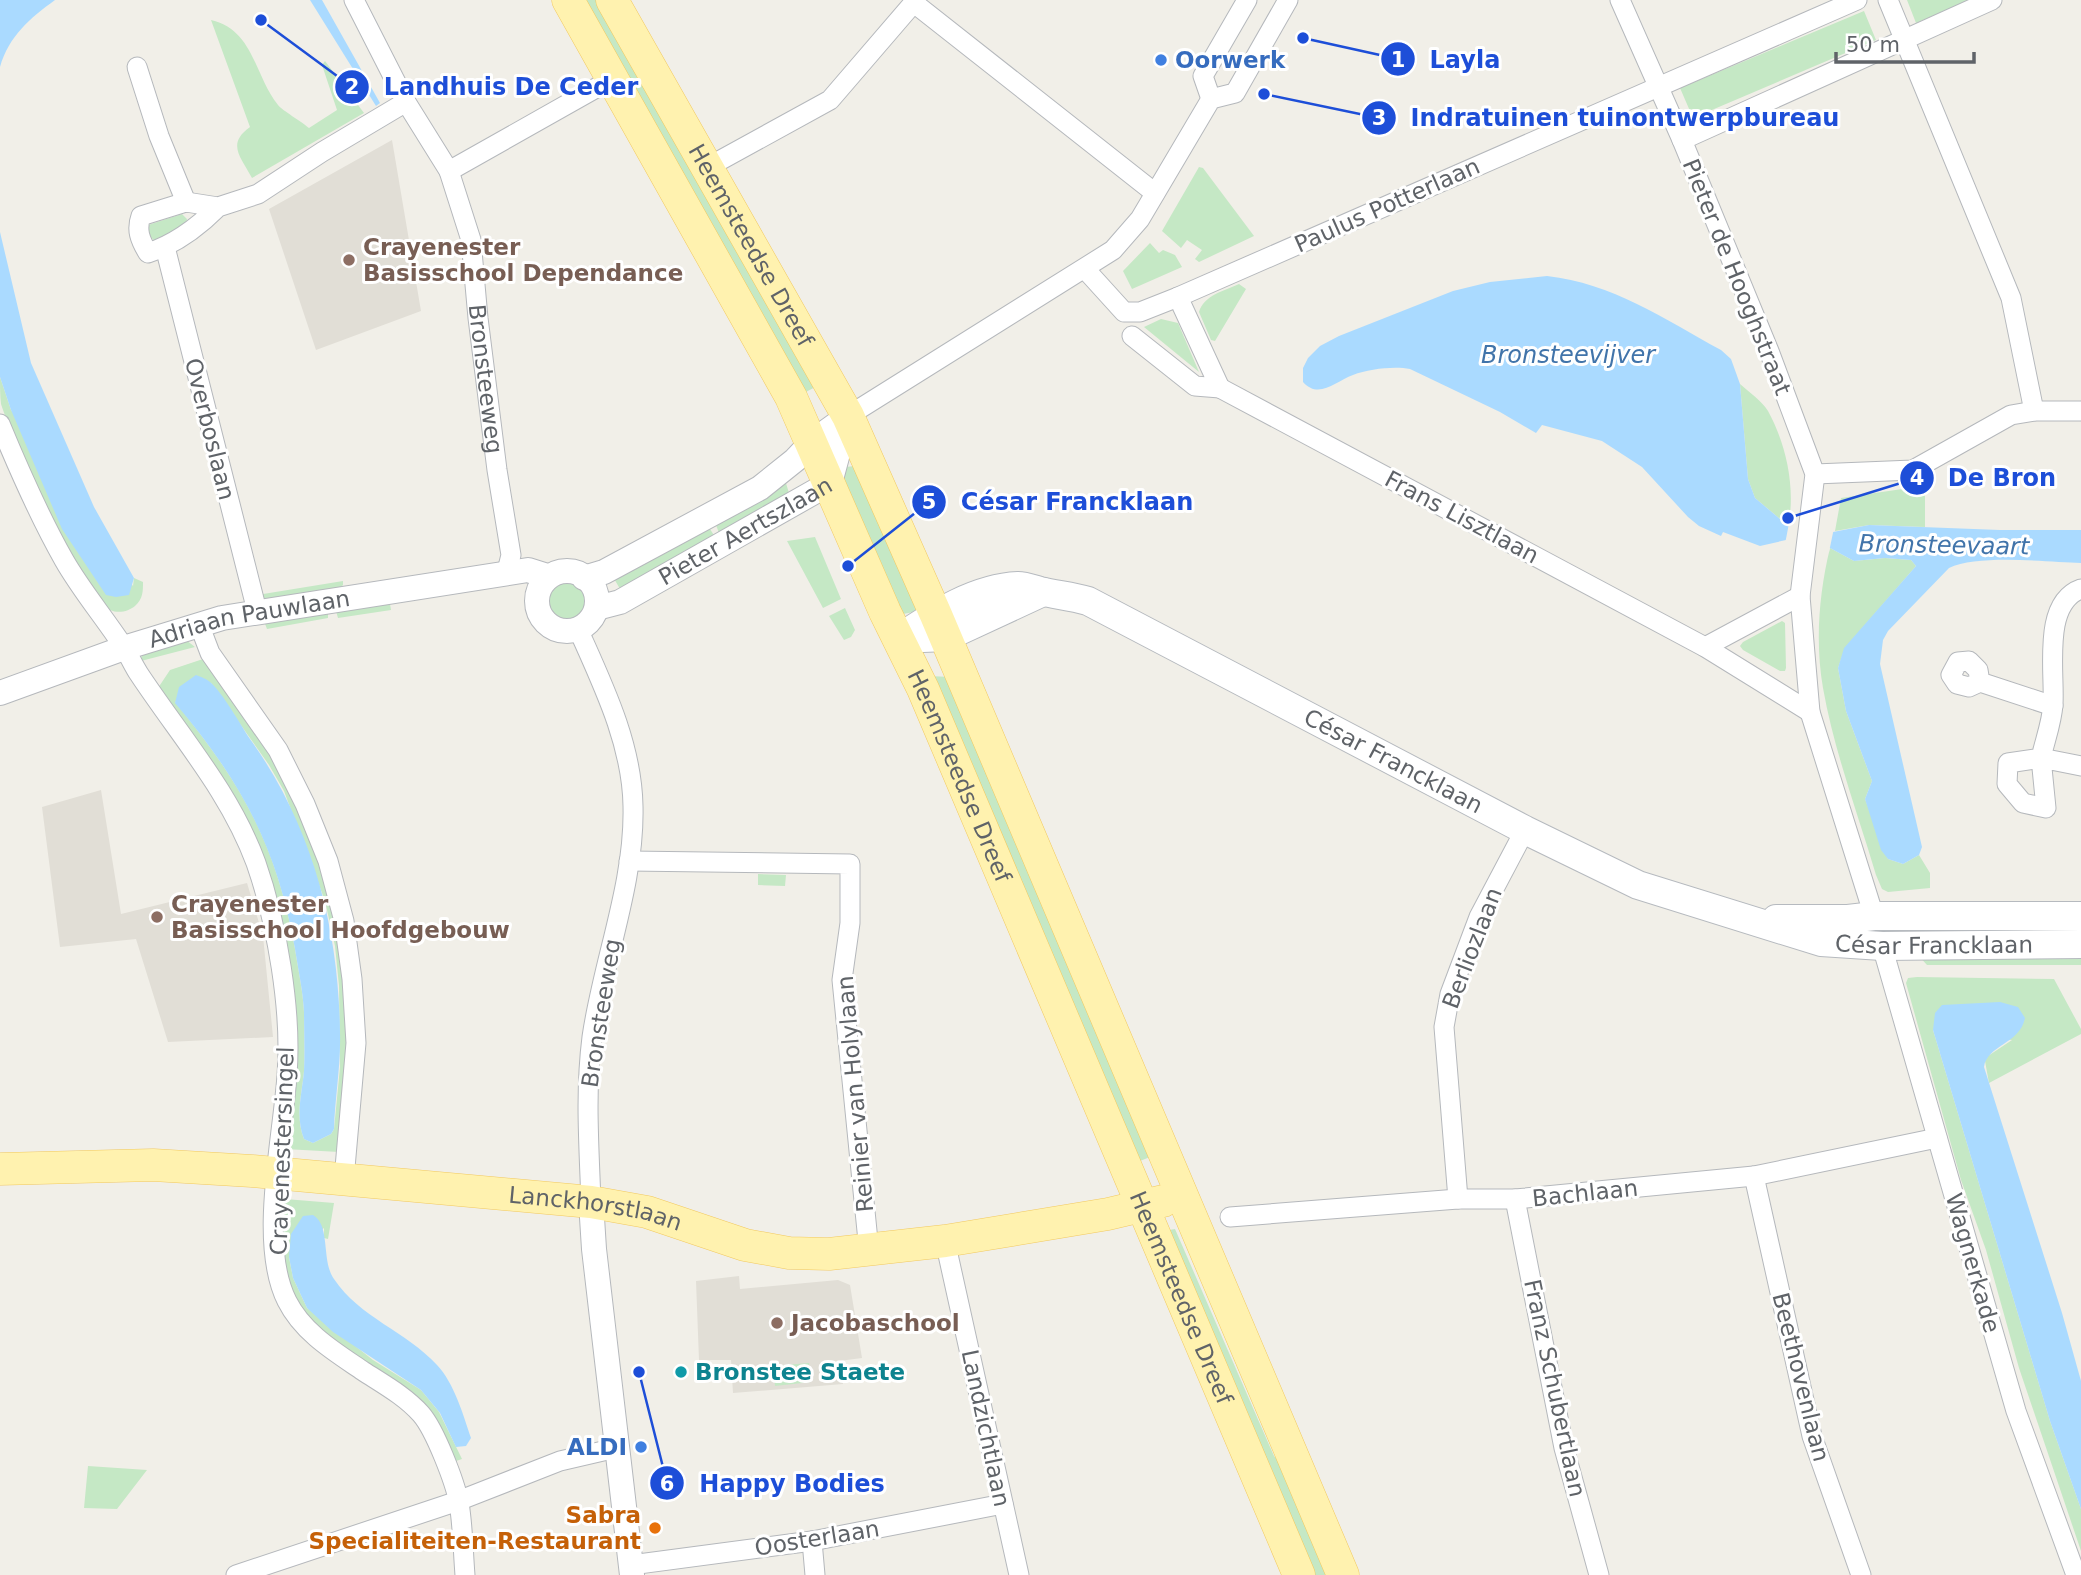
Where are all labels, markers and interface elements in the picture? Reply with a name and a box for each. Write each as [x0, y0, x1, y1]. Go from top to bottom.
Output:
scale bar [1836, 21, 1974, 65]
text: 50 m [1846, 33, 1900, 57]
callout: Layla [1381, 37, 1515, 82]
text: Layla [1430, 46, 1500, 74]
place label: Oorwerk [1175, 47, 1286, 73]
text: 1 [1391, 48, 1405, 72]
marker: Oorwerk [1153, 52, 1169, 68]
callout: Landhuis De Ceder [335, 64, 652, 109]
text: Landhuis De Ceder [384, 73, 638, 101]
text: 2 [345, 75, 359, 99]
callout: Indratuinen tuinontwerpbureau [1361, 95, 1853, 140]
text: Indratuinen tuinontwerpbureau [1411, 104, 1839, 132]
text: 3 [1372, 106, 1386, 130]
street label: Heemsteedse Dreef [683, 139, 819, 352]
street label: Paulus Potterlaan [1290, 153, 1484, 257]
street label: Pieter de Hooghstraat [1678, 155, 1796, 399]
place label: Crayenester Basisschool Dependance [363, 234, 683, 286]
marker: Crayenester Basisschool Dependance [341, 252, 357, 268]
street label: Bronsteeweg [464, 303, 508, 455]
water label: Bronsteevijver [1481, 341, 1657, 369]
street label: Overboslaan [180, 355, 240, 503]
callout: De Bron [1899, 455, 2071, 500]
text: De Bron [1948, 464, 2056, 492]
street label: Frans Lisztlaan [1381, 466, 1543, 568]
text: 4 [1910, 466, 1924, 490]
street label: Pieter Aertszlaan [654, 471, 837, 590]
callout: César Francklaan [912, 480, 1207, 525]
text: César Francklaan [961, 488, 1193, 516]
text: 5 [922, 490, 936, 514]
water label: Bronsteevaart [1858, 530, 2031, 561]
street label: Adriaan Pauwlaan [145, 585, 352, 653]
street label: Heemsteedse Dreef [902, 665, 1017, 887]
street label: César Francklaan [1300, 704, 1487, 819]
street label: Berliozlaan [1437, 884, 1507, 1012]
place label: Crayenester Basisschool Hoofdgebouw [171, 891, 510, 943]
marker: Crayenester Basisschool Hoofdgebouw [149, 909, 165, 925]
street label: César Francklaan [1834, 930, 2033, 959]
street label: Bronsteeweg [576, 937, 626, 1089]
street label: Reinier van Holylaan [832, 975, 878, 1213]
street label: Crayenestersingel [265, 1046, 299, 1256]
street label: Bachlaan [1531, 1175, 1639, 1211]
street label: Lanckhorstlaan [508, 1182, 686, 1236]
street label: Heemsteedse Dreef [1125, 1187, 1238, 1409]
street label: Wagnerkade [1941, 1190, 2005, 1336]
street label: Franz Schubertlaan [1519, 1277, 1591, 1499]
street label: Beethovenlaan [1767, 1290, 1835, 1464]
place label: Jacobaschool [789, 1310, 960, 1336]
marker: Jacobaschool [769, 1315, 785, 1331]
street label: Landzichtlaan [957, 1347, 1015, 1509]
place label: Bronstee Staete [695, 1359, 905, 1385]
marker: Bronstee Staete [673, 1364, 689, 1380]
place label: ALDI [567, 1434, 627, 1460]
marker: ALDI [633, 1439, 649, 1455]
callout: Happy Bodies [650, 1461, 898, 1506]
text: Happy Bodies [699, 1470, 885, 1498]
text: 6 [660, 1472, 674, 1496]
place label: Sabra Specialiteiten-Restaurant [308, 1502, 641, 1554]
street label: Oosterlaan [753, 1515, 881, 1561]
marker: Sabra Specialiteiten-Restaurant [647, 1520, 663, 1536]

